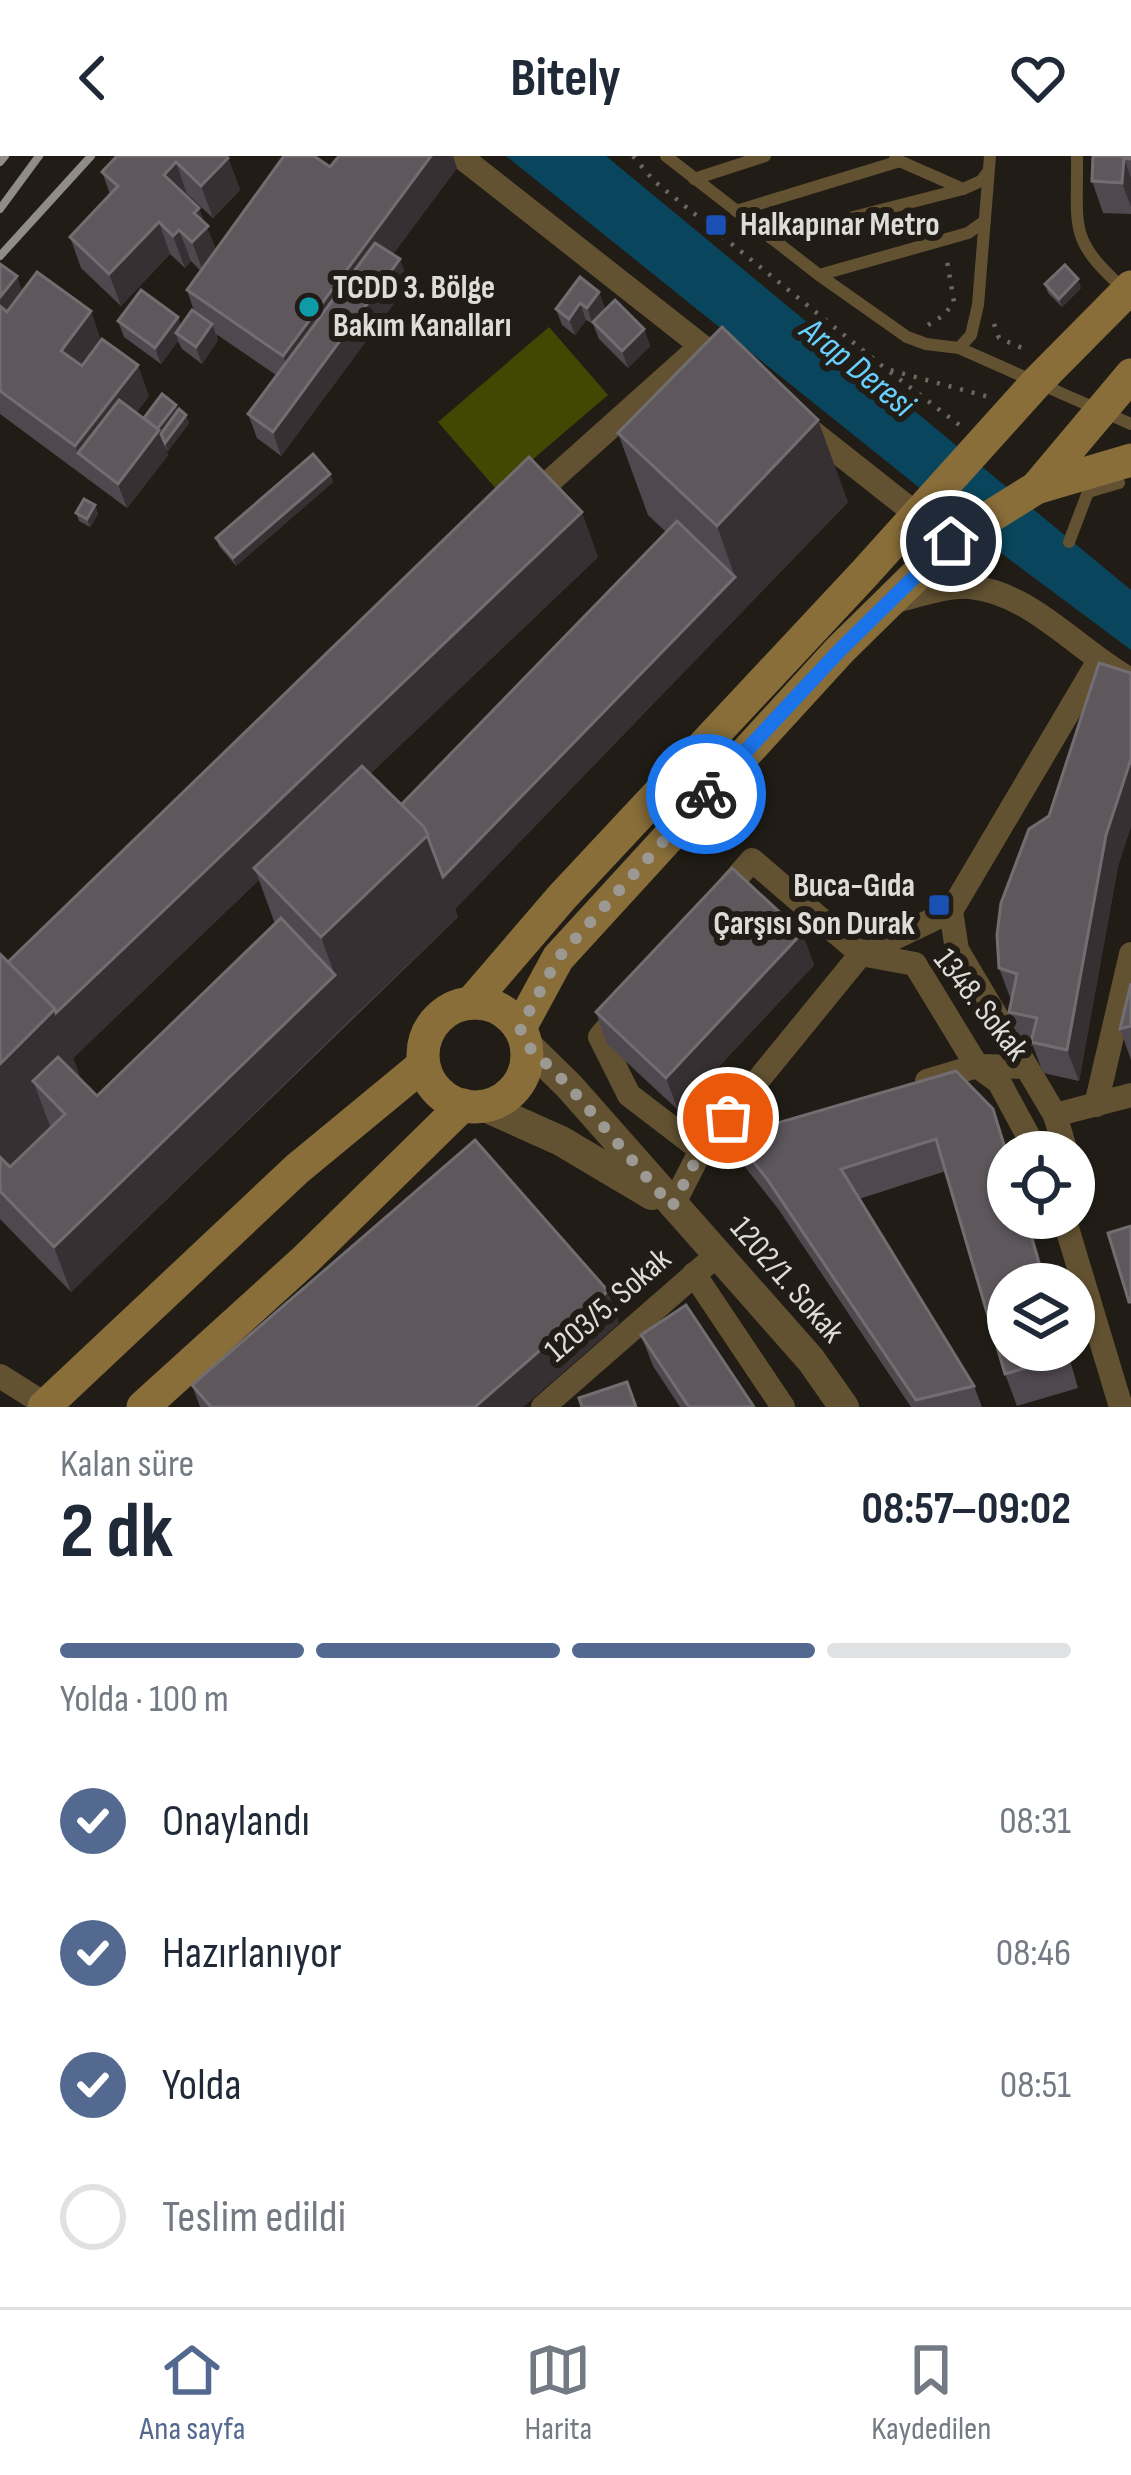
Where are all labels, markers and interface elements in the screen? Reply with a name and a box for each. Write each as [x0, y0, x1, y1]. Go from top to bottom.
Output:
icon: back [60, 45, 126, 111]
icon: heart [1005, 45, 1071, 111]
text: Bitely [510, 46, 621, 111]
place label: Halkapınar Metro [740, 205, 940, 245]
marker: Halkapınar Metro [703, 212, 729, 238]
place label: TCDD 3. Bölge Bakım Kanalları [333, 268, 511, 346]
marker: TCDD 3. Bölge Bakım Kanalları [296, 294, 322, 320]
water label: Arap Deresi [790, 308, 924, 428]
pin [900, 490, 1002, 592]
icon: home [918, 508, 984, 574]
courier [646, 734, 766, 854]
icon: bike [673, 761, 739, 827]
place label: Buca-Gıda Çarşısı Son Durak [713, 866, 915, 944]
marker: Buca-Gıda Çarşısı Son Durak [926, 892, 952, 918]
street label: 1348. Sokak [925, 941, 1037, 1069]
pin [677, 1067, 779, 1169]
icon: bag [695, 1085, 761, 1151]
map controls [987, 1131, 1095, 1371]
button: locate [987, 1131, 1095, 1239]
street label: 1202/1. Sokak [721, 1209, 853, 1351]
street label: 1203/5. Sokak [537, 1239, 680, 1371]
button: layers [987, 1263, 1095, 1371]
text: Kalan süre [60, 1441, 194, 1488]
text: 08:57–09:02 [862, 1482, 1071, 1537]
text: 2 dk [60, 1486, 173, 1579]
text: Yolda · 100 m [60, 1676, 229, 1723]
icon: check [60, 1788, 126, 1854]
text: Onaylandı [162, 1794, 310, 1849]
text: 08:31 [999, 1798, 1071, 1845]
icon: check [60, 1920, 126, 1986]
text: Hazırlanıyor [162, 1926, 342, 1981]
text: 08:46 [996, 1930, 1071, 1977]
icon: check [60, 2052, 126, 2118]
text: Yolda [162, 2058, 242, 2113]
text: 08:51 [1000, 2062, 1071, 2109]
text: Teslim edildi [162, 2190, 346, 2245]
tab: Ana sayfa [140, 2337, 245, 2449]
tab: Harita [525, 2337, 592, 2449]
tab: Kaydedilen [871, 2337, 991, 2449]

